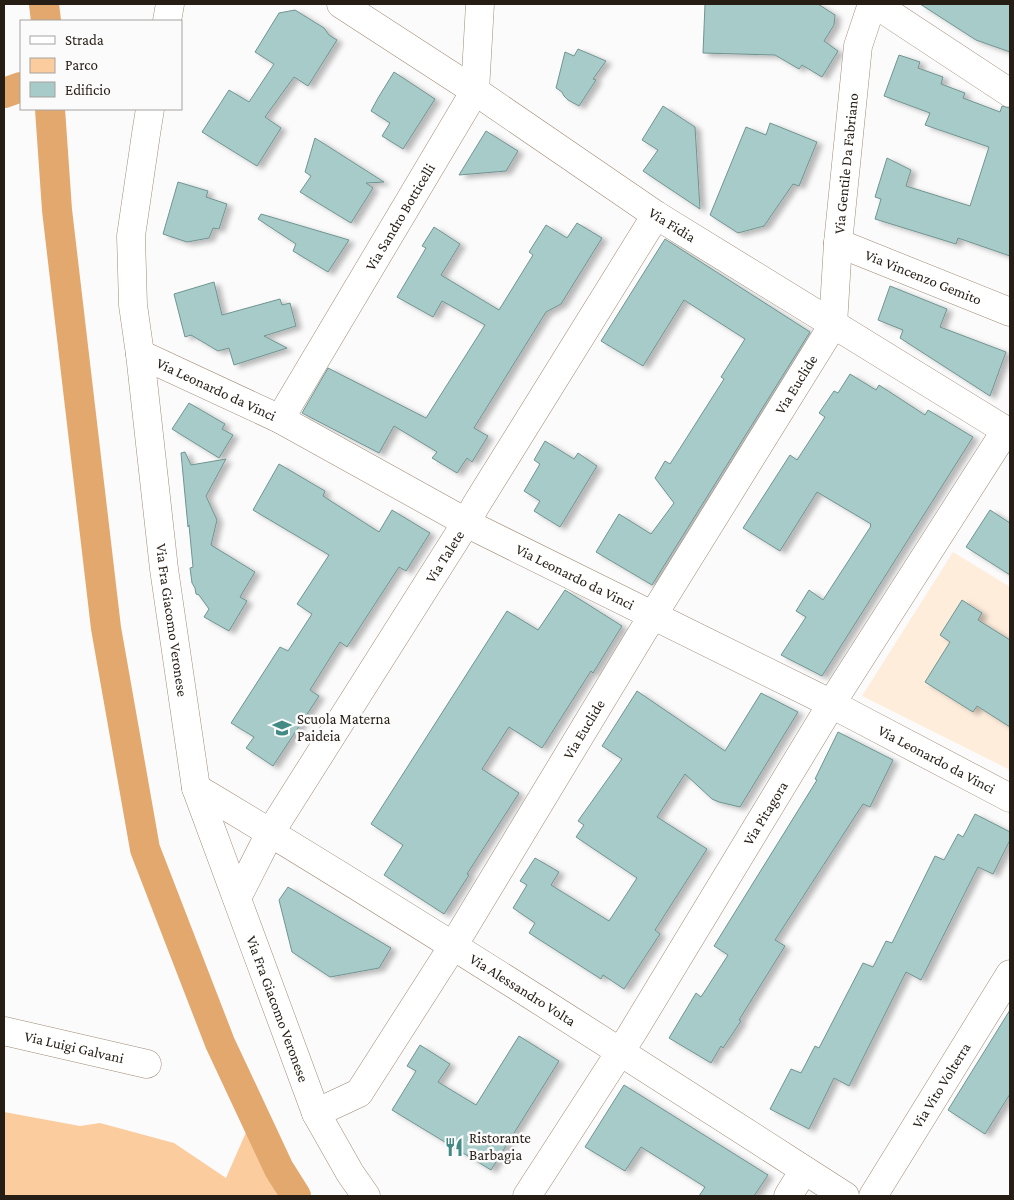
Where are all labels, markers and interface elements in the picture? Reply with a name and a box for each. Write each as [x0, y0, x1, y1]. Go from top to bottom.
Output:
legend [20, 20, 182, 110]
text: Strada [65, 32, 104, 48]
text: Parco [65, 57, 98, 73]
text: Edificio [65, 82, 111, 98]
street label: Via Gentile Da Fabriano [831, 92, 861, 235]
street label: Via Sandro Botticelli [362, 161, 438, 273]
street label: Via Fidia [646, 204, 698, 245]
street label: Via Vincenzo Gemito [863, 247, 984, 308]
street label: Via Euclide [772, 352, 821, 417]
street label: Via Leonardo da Vinci [154, 355, 279, 424]
street label: Via Talete [422, 527, 467, 586]
street label: Via Leonardo da Vinci [513, 541, 637, 613]
street label: Via Fra Giacomo Veronese [153, 543, 191, 698]
street label: Via Euclide [560, 696, 608, 762]
place label: Scuola Materna Paideia [297, 711, 391, 744]
school or university icon: Scuola Materna Paideia [271, 717, 293, 739]
street label: Via Leonardo da Vinci [875, 722, 998, 797]
street label: Via Pitagora [740, 778, 791, 848]
street label: Via Fra Giacomo Veronese [243, 934, 312, 1085]
street label: Via Alessandro Volta [467, 950, 579, 1029]
street label: Via Luigi Galvani [23, 1028, 125, 1066]
street label: Via Vito Volterra [909, 1040, 974, 1131]
place label: Ristorante Barbagia [469, 1130, 531, 1164]
restaurant icon: Ristorante Barbagia [443, 1136, 465, 1158]

